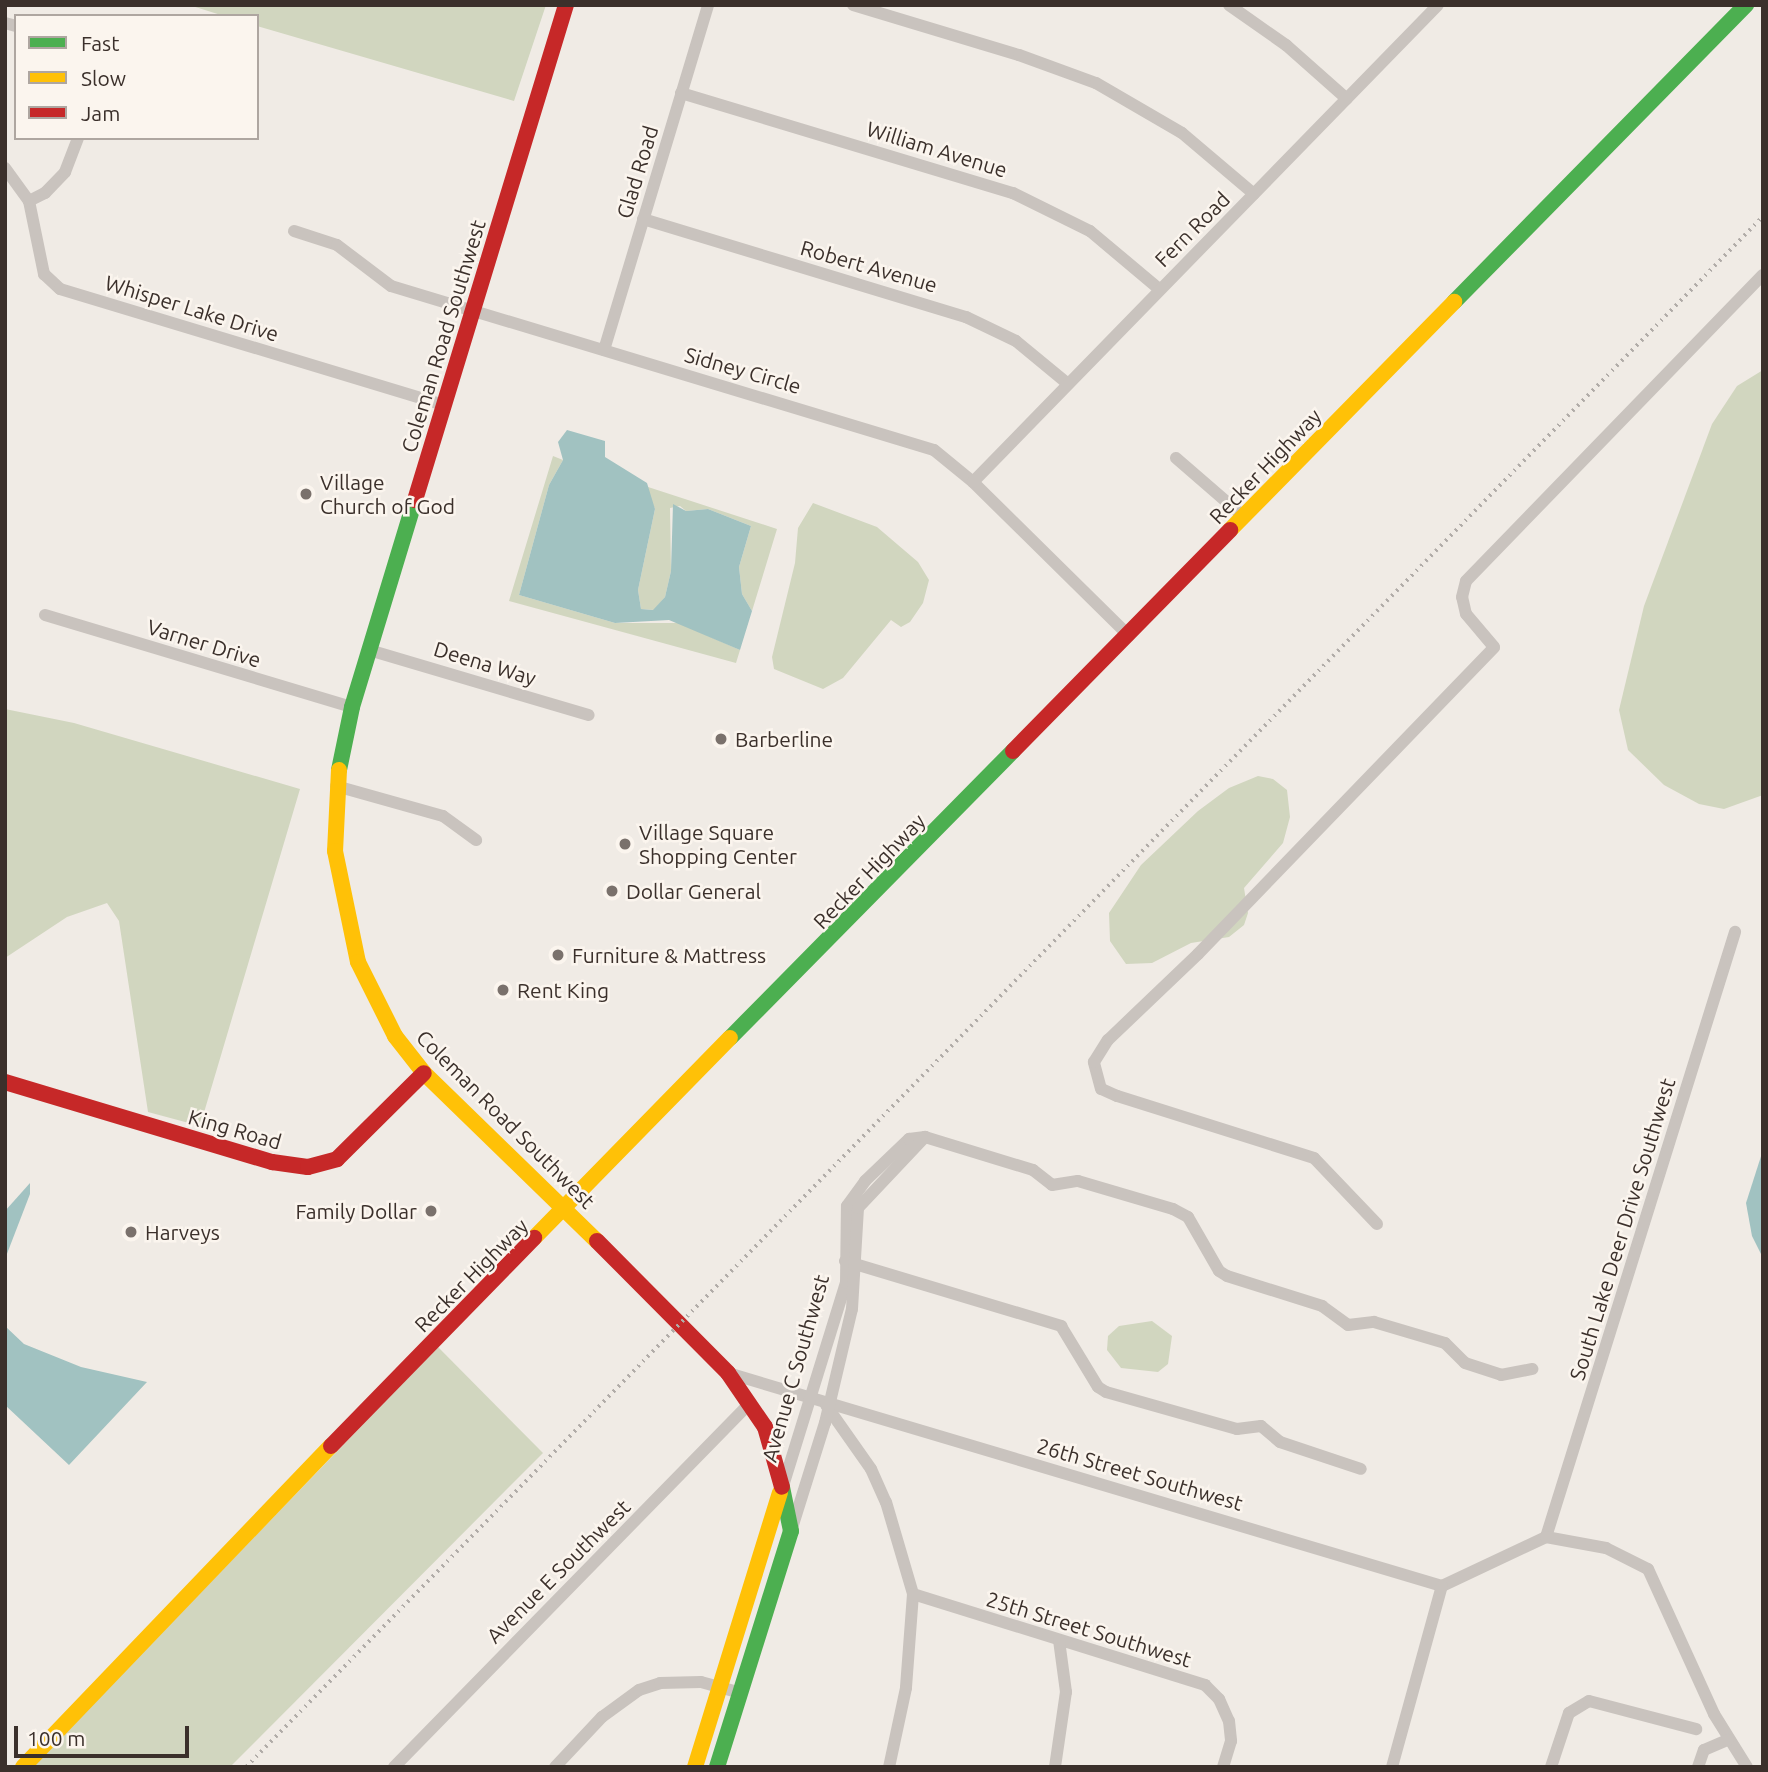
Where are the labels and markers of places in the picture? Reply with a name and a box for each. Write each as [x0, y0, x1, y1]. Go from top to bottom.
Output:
place label: Village Church of God [320, 469, 455, 519]
marker: Village Church of God [298, 486, 314, 502]
place label: Barberline [735, 726, 833, 752]
marker: Barberline [713, 731, 729, 747]
place label: Village Square Shopping Center [639, 819, 797, 869]
marker: Village Square Shopping Center [617, 836, 633, 852]
place label: Dollar General [626, 878, 761, 904]
marker: Dollar General [604, 883, 620, 899]
place label: Furniture & Mattress [572, 942, 766, 968]
marker: Furniture & Mattress [550, 947, 566, 963]
place label: Rent King [517, 977, 609, 1003]
marker: Rent King [495, 982, 511, 998]
place label: Family Dollar [295, 1198, 417, 1224]
marker: Family Dollar [423, 1203, 439, 1219]
place label: Harveys [145, 1219, 220, 1245]
marker: Harveys [123, 1224, 139, 1240]

